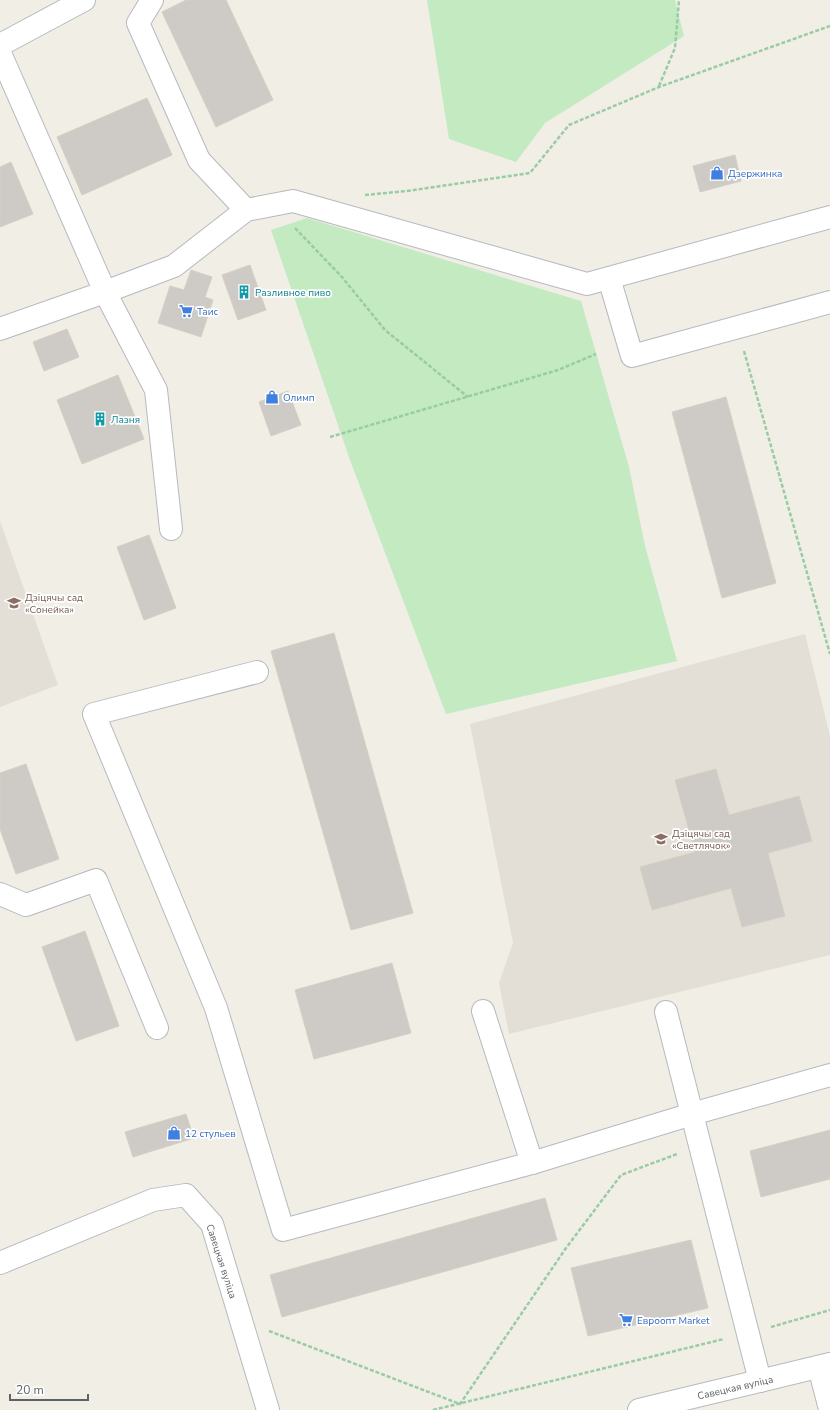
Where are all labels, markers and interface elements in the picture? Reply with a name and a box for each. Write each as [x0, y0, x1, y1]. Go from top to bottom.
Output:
shop icon: Дзержинка [709, 165, 725, 181]
place label: Дзержинка [728, 167, 782, 181]
building icon: Разливное пиво [236, 284, 252, 300]
place label: Разливное пиво [255, 286, 331, 300]
supermarket icon: Таис [178, 303, 194, 319]
place label: Таис [197, 305, 218, 319]
shop icon: Олимп [264, 389, 280, 405]
place label: Олимп [283, 391, 315, 405]
building icon: Лазня [92, 411, 108, 427]
place label: Лазня [111, 413, 140, 427]
place label: Дзіцячы сад «Сонейка» [25, 591, 83, 617]
school or university icon: Дзіцячы сад «Сонейка» [6, 595, 22, 611]
place label: Дзіцячы сад «Светлячок» [672, 827, 730, 853]
school or university icon: Дзіцячы сад «Светлячок» [653, 831, 669, 847]
shop icon: 12 стульев [166, 1125, 182, 1141]
place label: 12 стульев [185, 1127, 236, 1141]
street label: Савецкая вуліца [202, 1222, 240, 1300]
supermarket icon: Евроопт Market [618, 1312, 634, 1328]
place label: Евроопт Market [637, 1314, 710, 1328]
street label: Савецкая вуліца [696, 1372, 775, 1404]
scale bar [10, 1376, 88, 1402]
text: 20 m [16, 1382, 44, 1398]

